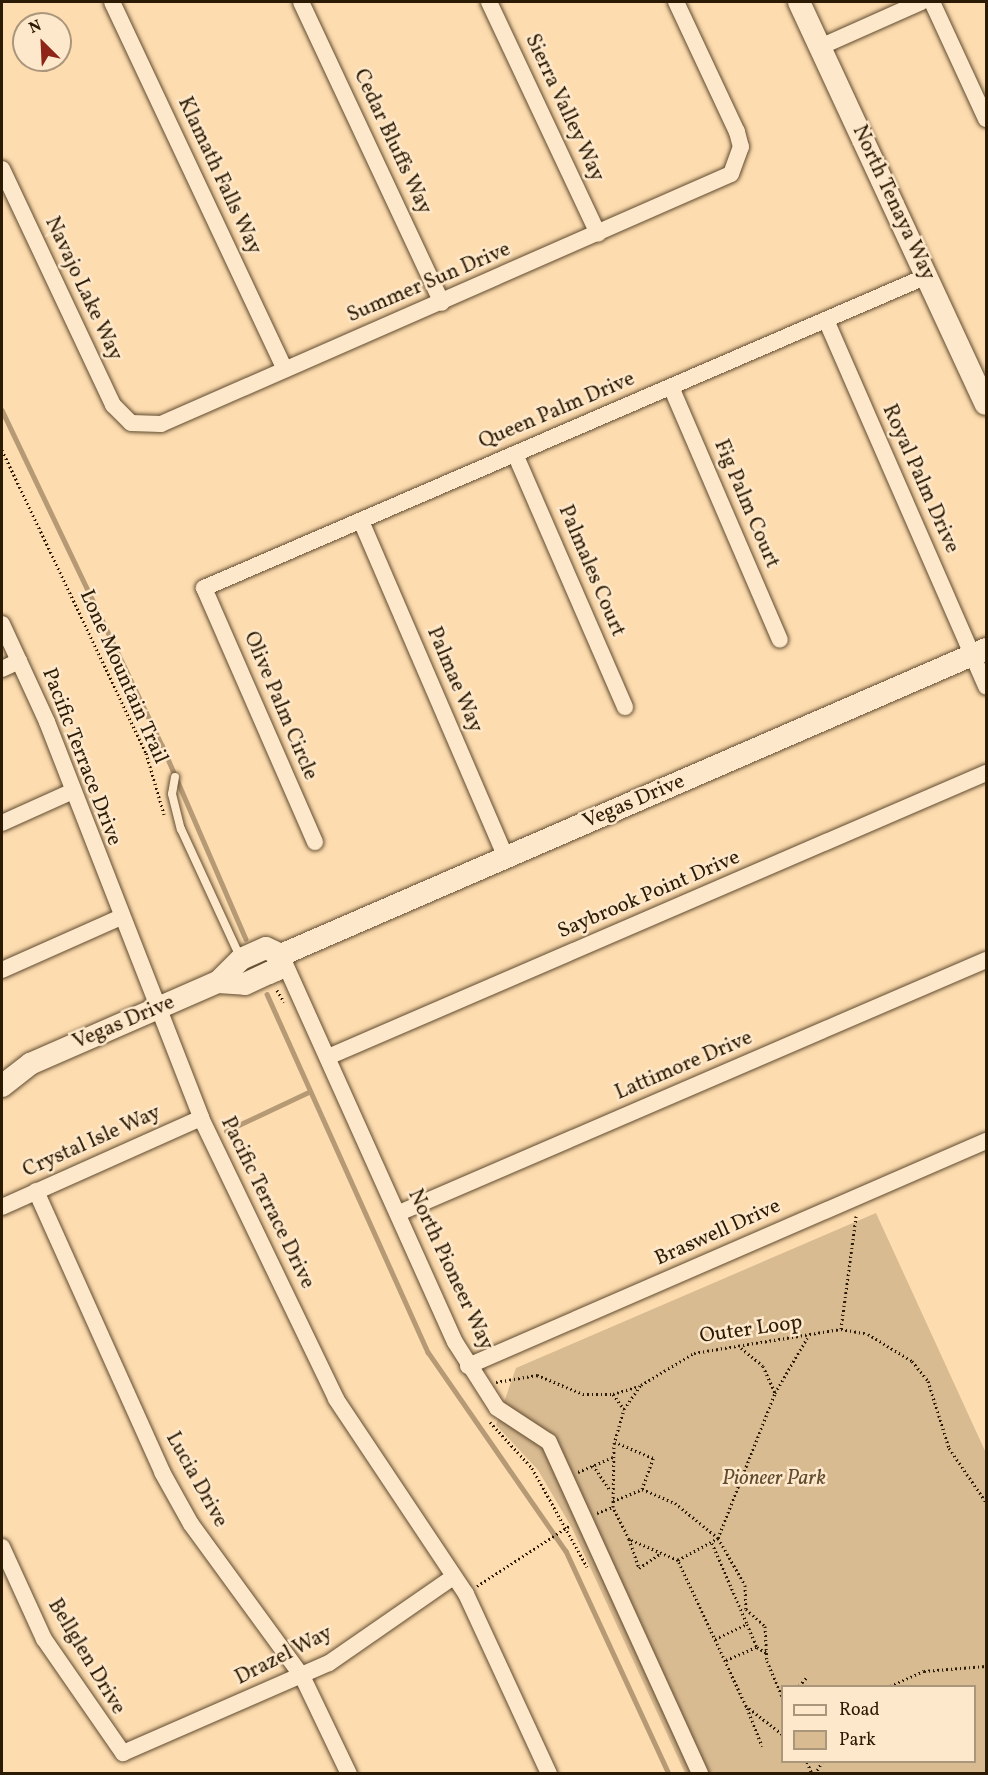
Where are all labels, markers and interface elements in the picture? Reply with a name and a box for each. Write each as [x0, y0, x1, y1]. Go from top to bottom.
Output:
north arrow [12, 12, 72, 72]
text: N [26, 15, 45, 40]
street label: Sierra Valley Way [518, 29, 610, 187]
street label: Cedar Bluffs Way [347, 65, 437, 219]
street label: Klamath Falls Way [171, 93, 267, 259]
street label: North Tenaya Way [846, 121, 940, 285]
street label: Navajo Lake Way [38, 213, 128, 365]
street label: Summer Sun Drive [344, 237, 514, 329]
street label: Queen Palm Drive [475, 367, 639, 455]
street label: Royal Palm Drive [876, 401, 964, 557]
street label: Fig Palm Court [708, 436, 784, 572]
street label: Palmales Court [552, 502, 630, 640]
street label: Lone Mountain Trail [73, 586, 173, 768]
street label: Palmae Way [420, 623, 488, 737]
street label: Olive Palm Circle [237, 628, 323, 784]
street label: Pacific Terrace Drive [35, 664, 127, 850]
street label: Vegas Drive [579, 769, 689, 835]
street label: Saybrook Point Drive [554, 845, 744, 945]
street label: Vegas Drive [69, 990, 179, 1056]
street label: Lattimore Drive [612, 1026, 756, 1106]
street label: Crystal Isle Way [19, 1100, 165, 1184]
street label: Pacific Terrace Drive [214, 1113, 320, 1293]
street label: North Pioneer Way [401, 1185, 499, 1355]
street label: Braswell Drive [651, 1194, 785, 1272]
street label: Outer Loop [698, 1310, 804, 1350]
street label: Lucia Drive [159, 1428, 233, 1532]
park label: Pioneer Park [722, 1466, 826, 1492]
street label: Bellglen Drive [42, 1595, 130, 1719]
street label: Drazel Way [231, 1621, 337, 1691]
legend [781, 1685, 976, 1763]
text: Road [839, 1698, 880, 1723]
text: Park [839, 1728, 876, 1753]

